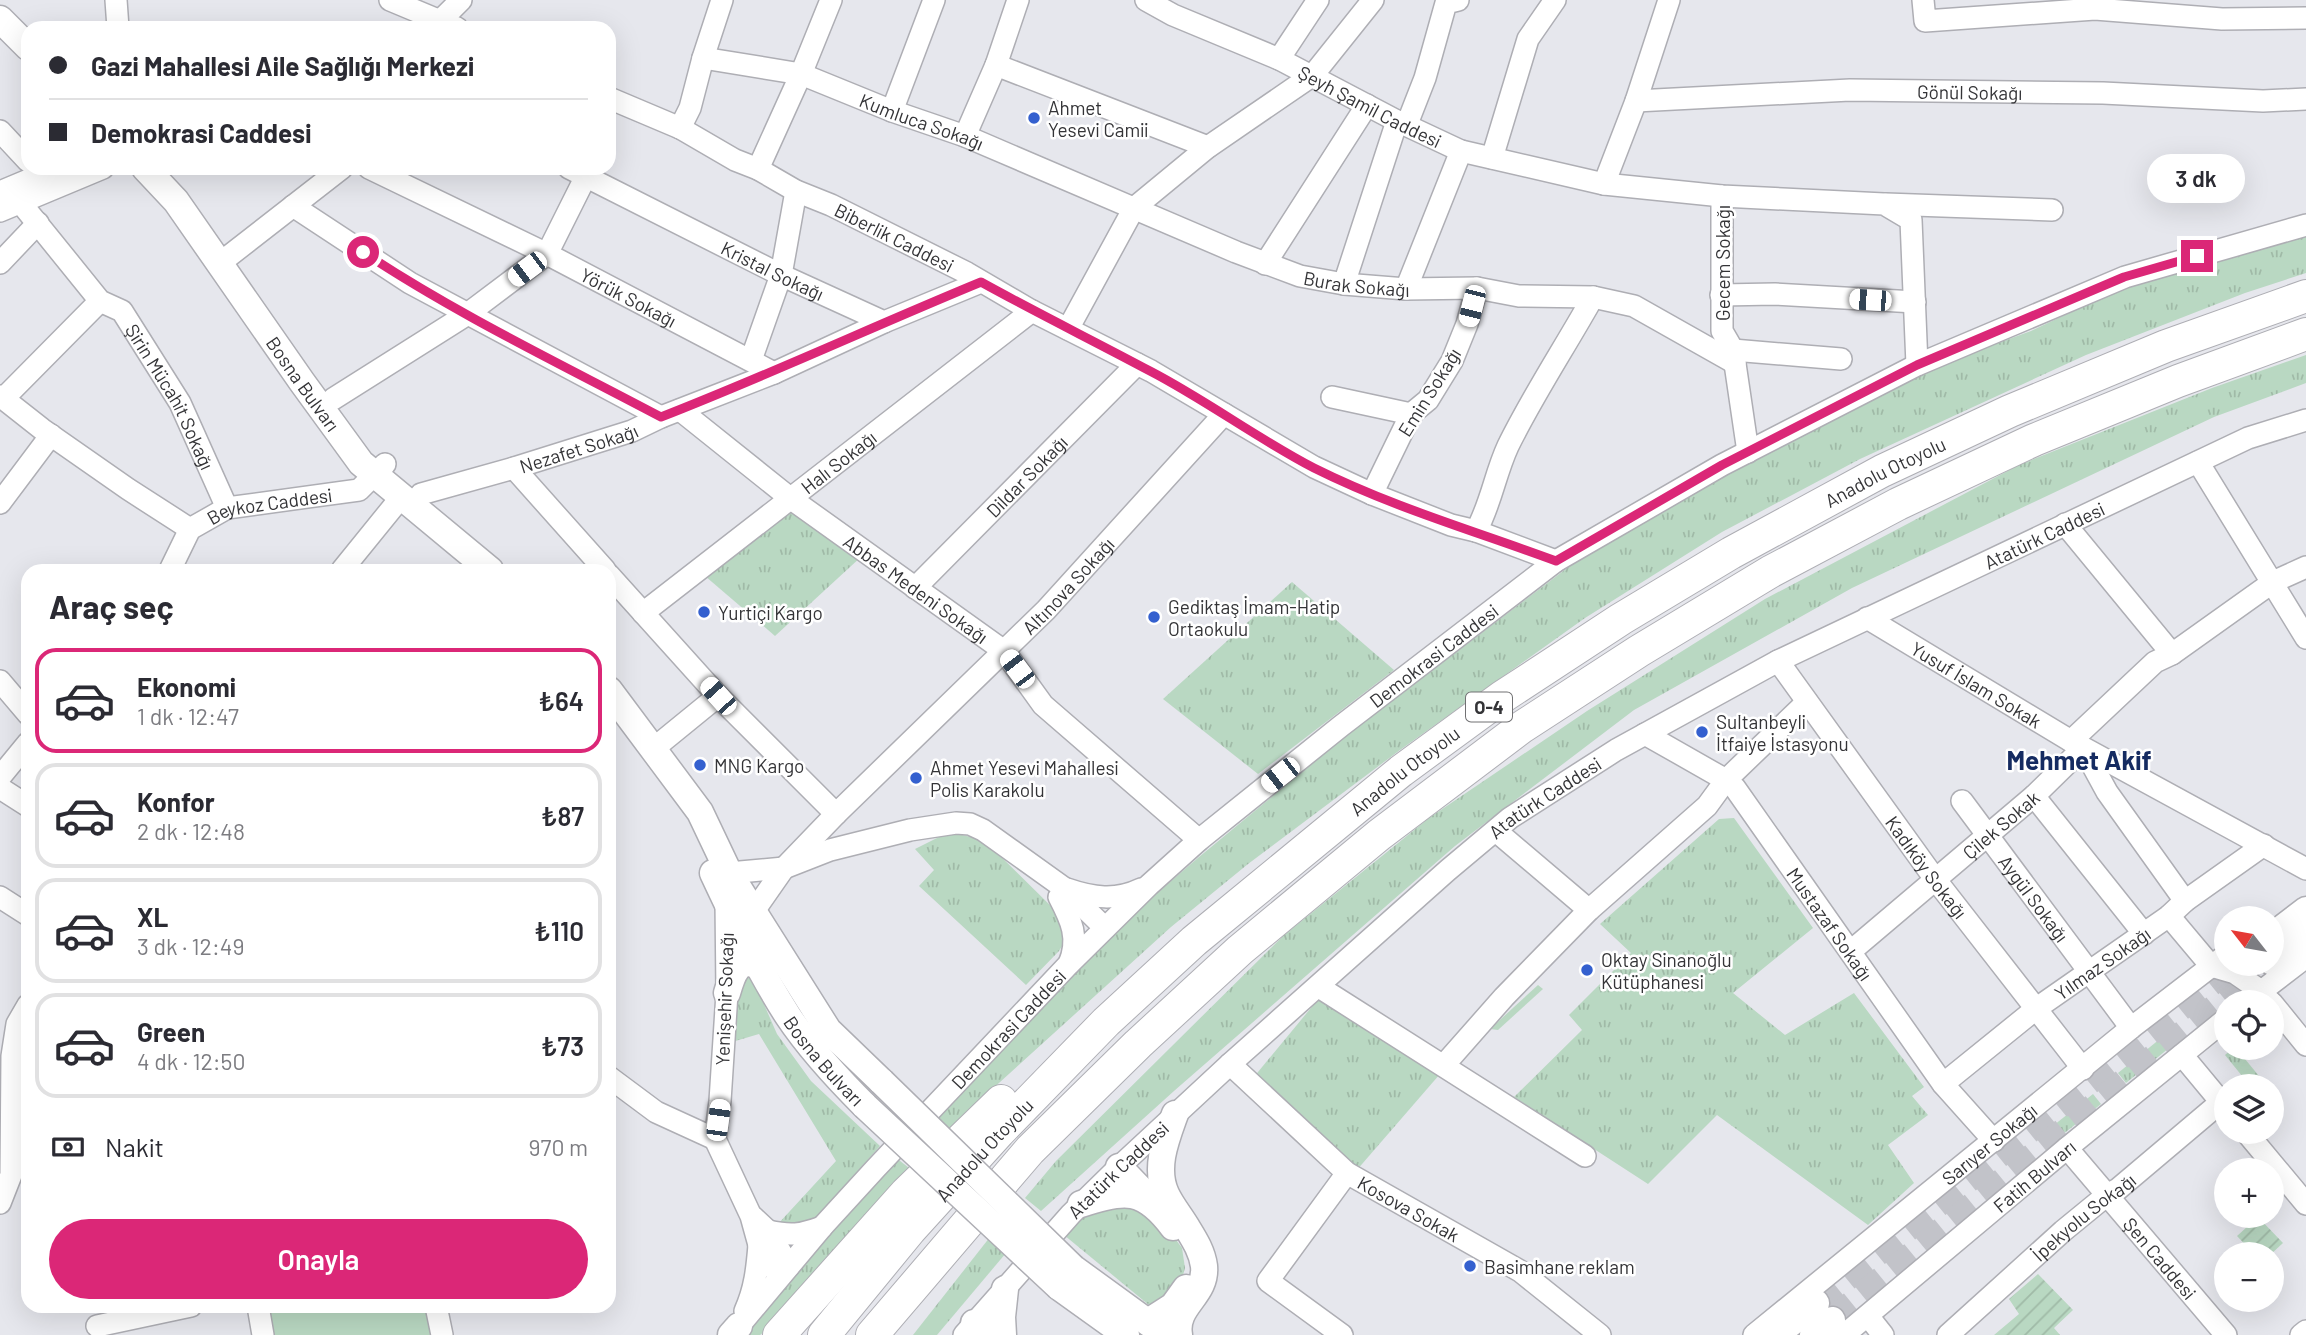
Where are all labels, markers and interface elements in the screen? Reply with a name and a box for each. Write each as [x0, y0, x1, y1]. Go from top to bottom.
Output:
text: Gazi Mahallesi Aile Sağlığı Merkezi [91, 50, 474, 81]
street label: Şeyh Şamil Caddesi [1295, 60, 1445, 152]
street label: Gönül Sokağı [1917, 79, 2022, 104]
street label: Kumluca Sokağı [856, 88, 987, 154]
place label: Ahmet Yesevi Camii [1048, 96, 1148, 141]
marker: Ahmet Yesevi Camii [1026, 110, 1042, 126]
text: Demokrasi Caddesi [91, 117, 311, 148]
callout: 3 dk [2148, 154, 2246, 204]
text: 3 dk [2175, 164, 2217, 192]
street label: Biberlik Caddesi [831, 197, 958, 276]
street label: Gecem Sokağı [1711, 205, 1734, 321]
street label: Kristal Sokağı [718, 235, 828, 305]
route start [347, 236, 379, 268]
route end [2181, 240, 2213, 272]
car [504, 248, 551, 290]
street label: Yörük Sokağı [577, 262, 681, 331]
street label: Burak Sokağı [1302, 265, 1410, 301]
car [1457, 283, 1488, 329]
car [1849, 288, 1892, 312]
street label: Şirin Mücahit Sokağı [121, 319, 220, 473]
street label: Bosna Bulvarı [262, 332, 345, 435]
street label: Emin Sokağı [1393, 344, 1465, 440]
street label: Nezafet Sokağı [516, 418, 642, 477]
street label: Halı Sokağı [796, 425, 880, 498]
street label: Dildar Sokağı [981, 430, 1072, 521]
street label: Anadolu Otoyolu [1820, 431, 1949, 512]
street label: Beykoz Caddesi [202, 482, 333, 529]
street label: Atatürk Caddesi [1980, 496, 2108, 573]
street label: Abbas Medeni Sokağı [840, 529, 993, 648]
street label: Altınova Sokağı [1017, 532, 1118, 639]
text: Araç seç [49, 587, 174, 625]
place label: Gediktaş İmam-Hatip Ortaokulu [1168, 595, 1340, 640]
street label: Demokrasi Caddesi [1364, 599, 1502, 712]
place label: Yurtiçi Kargo [718, 601, 823, 624]
marker: Yurtiçi Kargo [696, 604, 712, 620]
marker: Gediktaş İmam-Hatip Ortaokulu [1146, 609, 1162, 625]
street label: Yusuf İslam Sokak [1907, 636, 2046, 732]
car [996, 646, 1039, 692]
icon: car [53, 669, 116, 732]
text: Ekonomi [137, 671, 236, 702]
car [697, 673, 740, 719]
text: ₺64 [538, 685, 584, 716]
road number: O-4 [1466, 692, 1512, 722]
text: 1 dk · 12:47 [137, 702, 239, 730]
place label: Sultanbeyli İtfaiye İstasyonu [1716, 710, 1849, 755]
street label: Anadolu Otoyolu [1345, 721, 1464, 820]
marker: Sultanbeyli İtfaiye İstasyonu [1694, 724, 1710, 740]
district label: Mehmet Akif [2006, 744, 2152, 775]
street label: Atatürk Caddesi [1483, 751, 1605, 843]
place label: MNG Kargo [714, 754, 804, 777]
car [1257, 754, 1304, 796]
place label: Ahmet Yesevi Mahallesi Polis Karakolu [930, 756, 1119, 801]
marker: MNG Kargo [692, 757, 708, 773]
marker: Ahmet Yesevi Mahallesi Polis Karakolu [908, 770, 924, 786]
icon: car [53, 784, 116, 847]
street label: Çilek Sokak [1957, 785, 2044, 863]
text: Konfor [137, 786, 215, 817]
text: ₺87 [541, 800, 584, 831]
street label: Kadıköy Sokağı [1881, 811, 1973, 923]
text: 2 dk · 12:48 [137, 817, 245, 845]
street label: Aygül Sokağı [1994, 850, 2074, 946]
street label: Mustazaf Sokağı [1783, 863, 1878, 985]
icon: car [53, 899, 116, 962]
text: XL [137, 901, 168, 932]
north arrow [2214, 906, 2284, 976]
map controls [2214, 906, 2284, 1312]
text: ₺110 [534, 915, 584, 946]
street label: Yılmaz Sokağı [2050, 921, 2154, 1004]
text: 3 dk · 12:49 [137, 932, 244, 960]
street label: Yenişehir Sokağı [710, 932, 738, 1066]
place label: Oktay Sinanoğlu Kütüphanesi [1601, 948, 1732, 993]
marker: Oktay Sinanoğlu Kütüphanesi [1579, 962, 1595, 978]
street label: Demokrasi Caddesi [946, 964, 1070, 1093]
button: locate [2214, 990, 2284, 1060]
street label: Bosna Bulvarı [780, 1011, 869, 1110]
icon: car [53, 1014, 116, 1077]
text: Green [137, 1016, 205, 1047]
text: ₺73 [541, 1030, 584, 1061]
text: 4 dk · 12:50 [137, 1047, 245, 1075]
button: layers [2214, 1074, 2284, 1144]
street label: Anadolu Otoyolu [930, 1093, 1037, 1206]
car [705, 1098, 732, 1142]
street label: Sarıyer Sokağı [1937, 1098, 2041, 1189]
street label: Atatürk Caddesi [1062, 1116, 1173, 1223]
icon: cash [49, 1128, 87, 1166]
text: Nakit [105, 1131, 164, 1162]
text: 970 m [529, 1133, 588, 1161]
street label: Fatih Bulvarı [1988, 1135, 2080, 1217]
button: + [2214, 1158, 2284, 1228]
street label: İpekyolu Sokağı [2027, 1168, 2140, 1265]
street label: Kosova Sokak [1354, 1170, 1464, 1246]
street label: Şen Caddesi [2119, 1212, 2202, 1303]
button: Onayla [49, 1219, 588, 1299]
button: − [2214, 1242, 2284, 1312]
place label: Basimhane reklam [1484, 1255, 1635, 1278]
marker: Basimhane reklam [1462, 1258, 1478, 1274]

